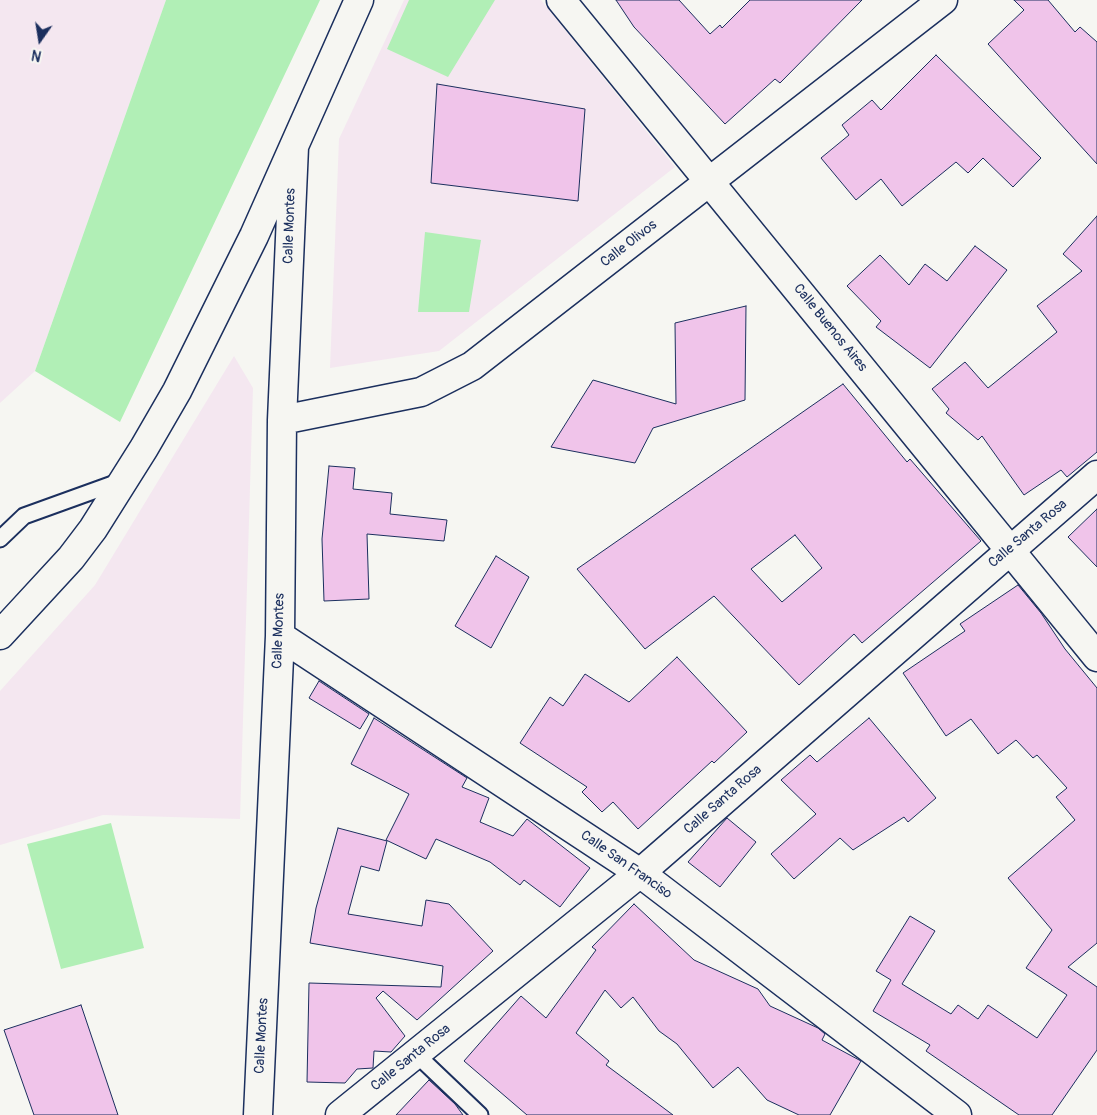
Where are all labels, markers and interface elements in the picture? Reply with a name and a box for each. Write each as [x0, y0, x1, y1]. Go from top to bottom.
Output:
north arrow [15, 15, 65, 65]
text: N [30, 46, 43, 64]
street label: Calle Montes [280, 188, 300, 264]
street label: Calle Olivos [597, 217, 661, 271]
street label: Calle Buenos Aires [790, 281, 870, 375]
street label: Calle Santa Rosa [985, 496, 1071, 572]
street label: Calle Montes [269, 593, 289, 669]
street label: Calle Santa Rosa [681, 762, 765, 838]
street label: Calle San Franciso [577, 827, 675, 903]
street label: Calle Montes [252, 998, 272, 1074]
street label: Calle Santa Rosa [368, 1021, 454, 1095]

